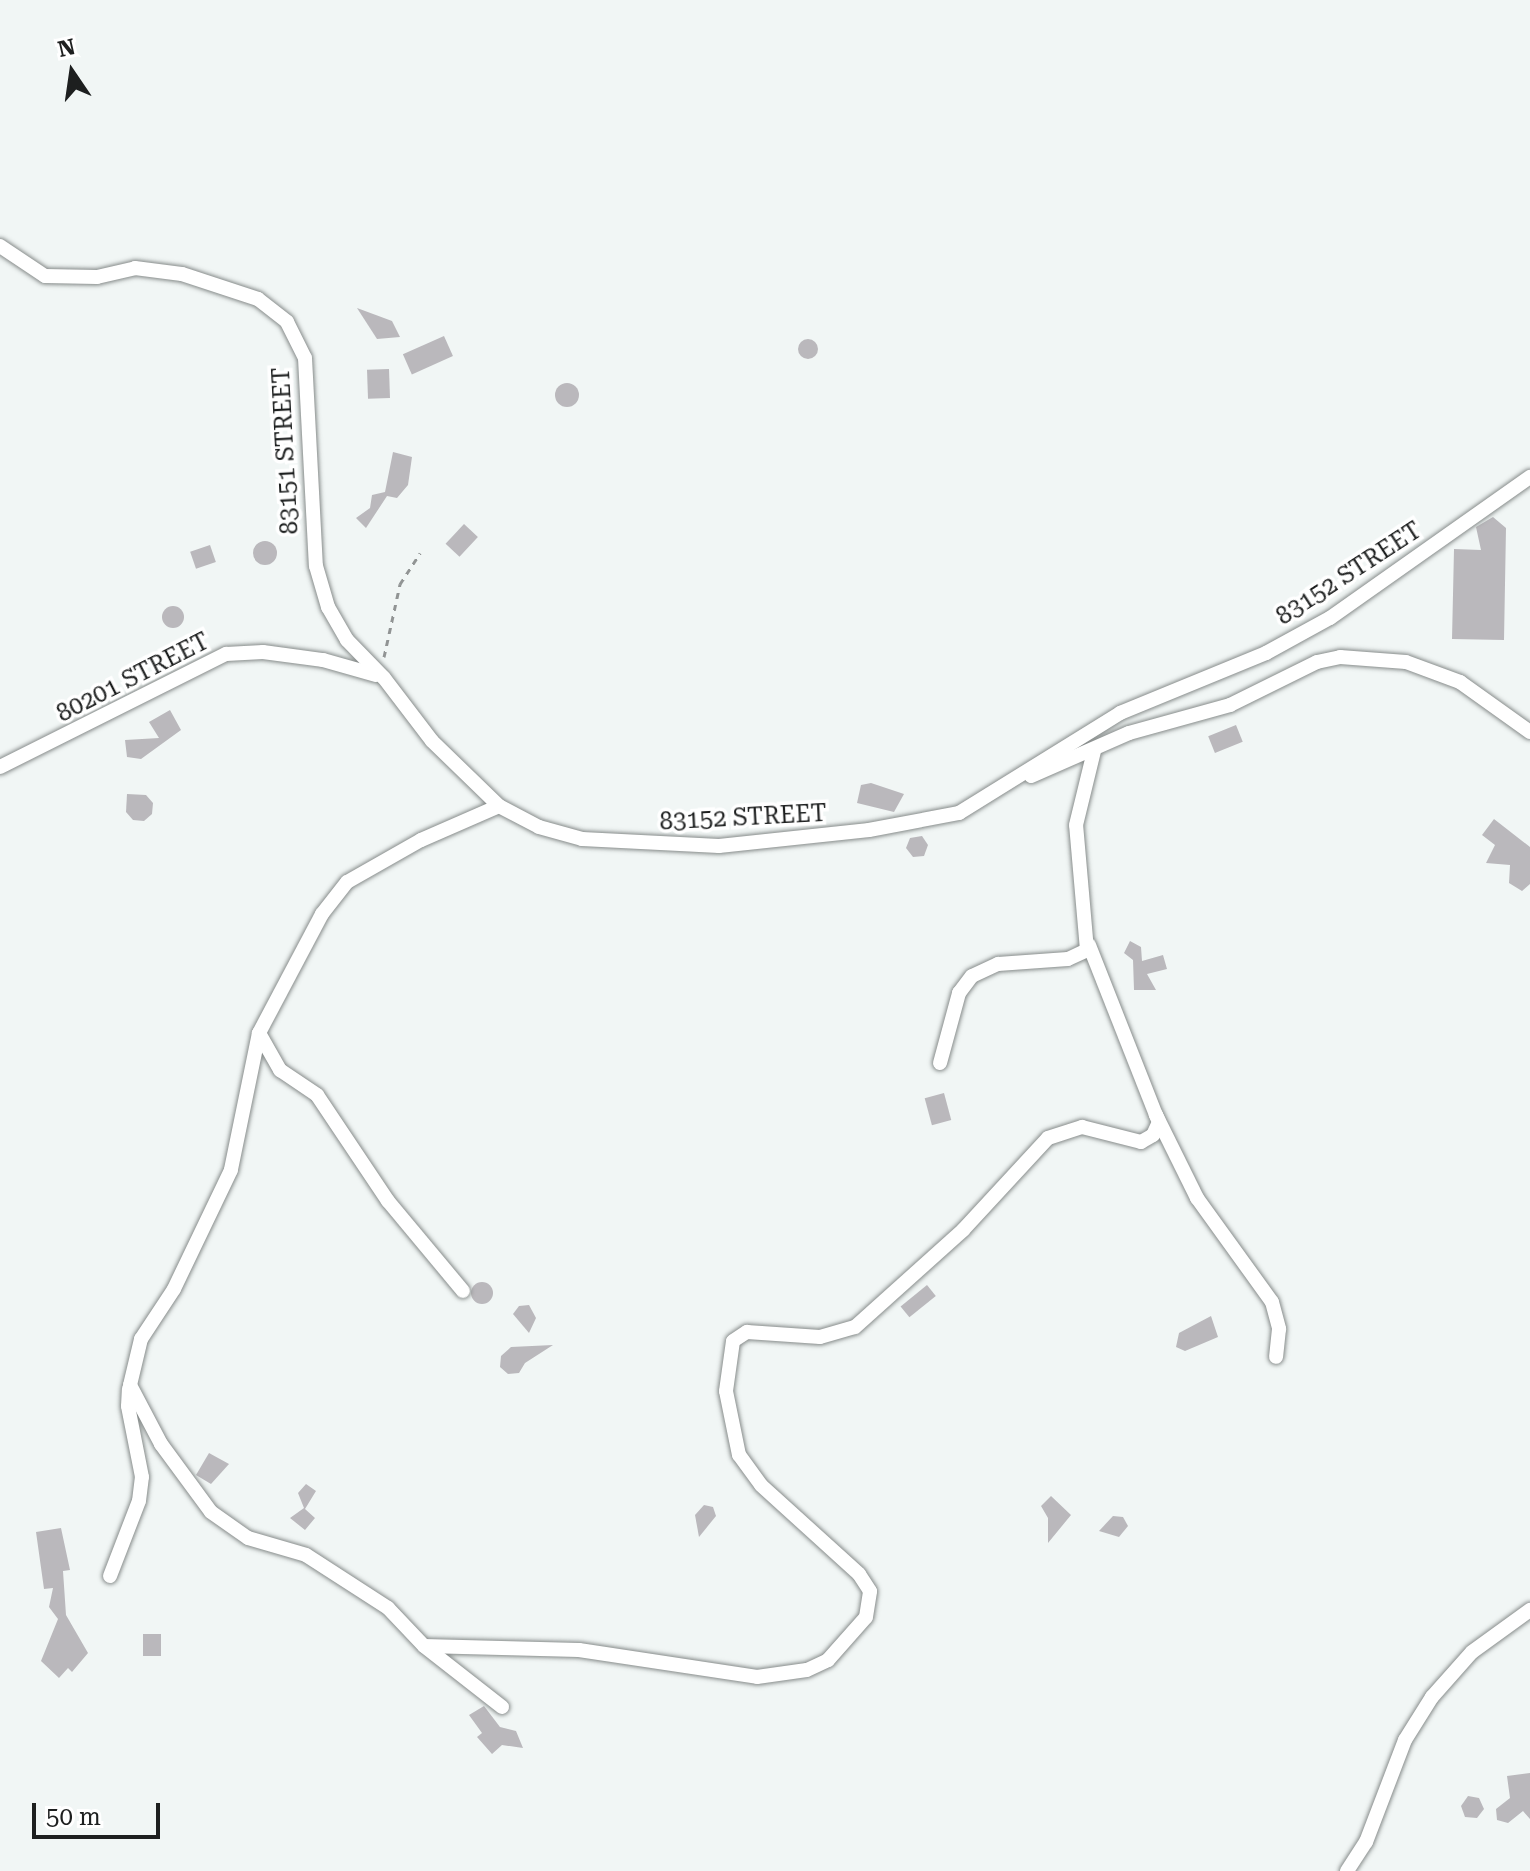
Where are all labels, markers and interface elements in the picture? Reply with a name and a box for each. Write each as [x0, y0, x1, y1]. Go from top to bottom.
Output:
north arrow [32, 32, 112, 112]
text: N [55, 34, 78, 62]
street label: 83151 STREET [267, 367, 305, 535]
street label: 83152 STREET [1271, 516, 1427, 632]
street label: 80201 STREET [52, 627, 214, 729]
street label: 83152 STREET [659, 799, 827, 837]
scale bar [36, 1787, 164, 1837]
text: 50 m [46, 1803, 101, 1831]

